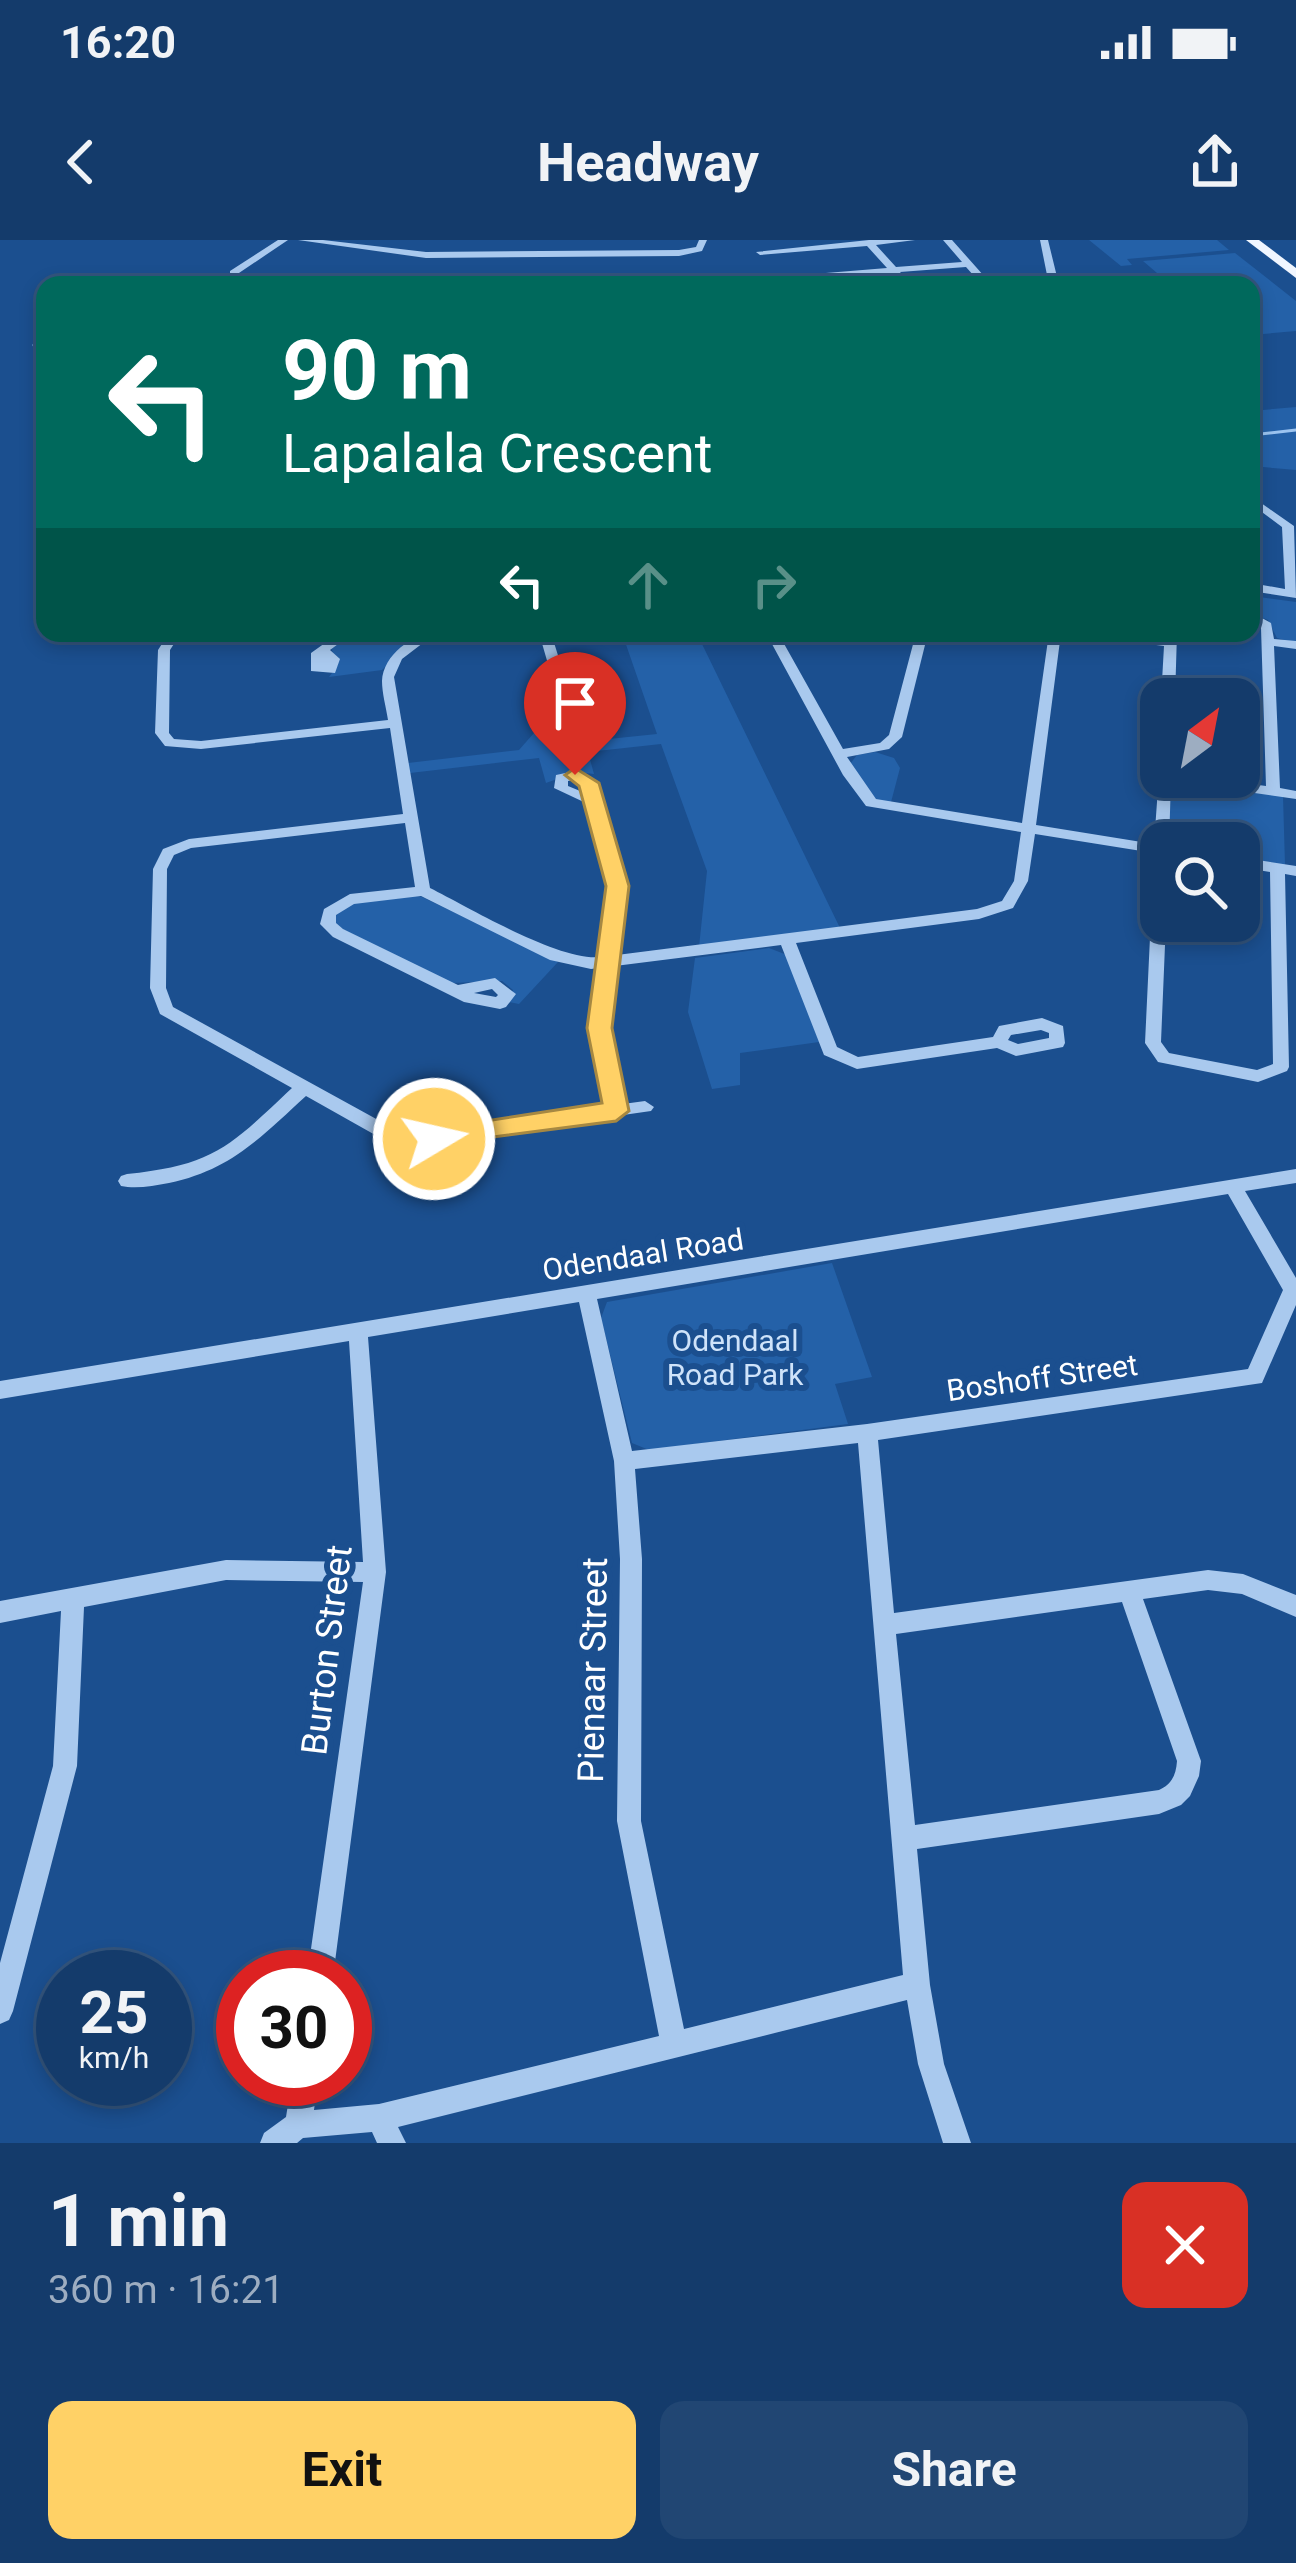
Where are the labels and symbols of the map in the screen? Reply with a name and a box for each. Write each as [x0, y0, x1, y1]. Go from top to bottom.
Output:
pin [524, 652, 626, 775]
north arrow [1140, 678, 1260, 798]
position arrow [371, 1076, 497, 1202]
street label: Odendaal Road [540, 1221, 746, 1288]
park label: Odendaal Road Park [667, 1323, 804, 1392]
street label: Boshoff Street [944, 1347, 1140, 1408]
street label: Burton Street [293, 1543, 361, 1757]
street label: Pienaar Street [570, 1557, 616, 1783]
speed limit sign: 30 [216, 1950, 372, 2106]

